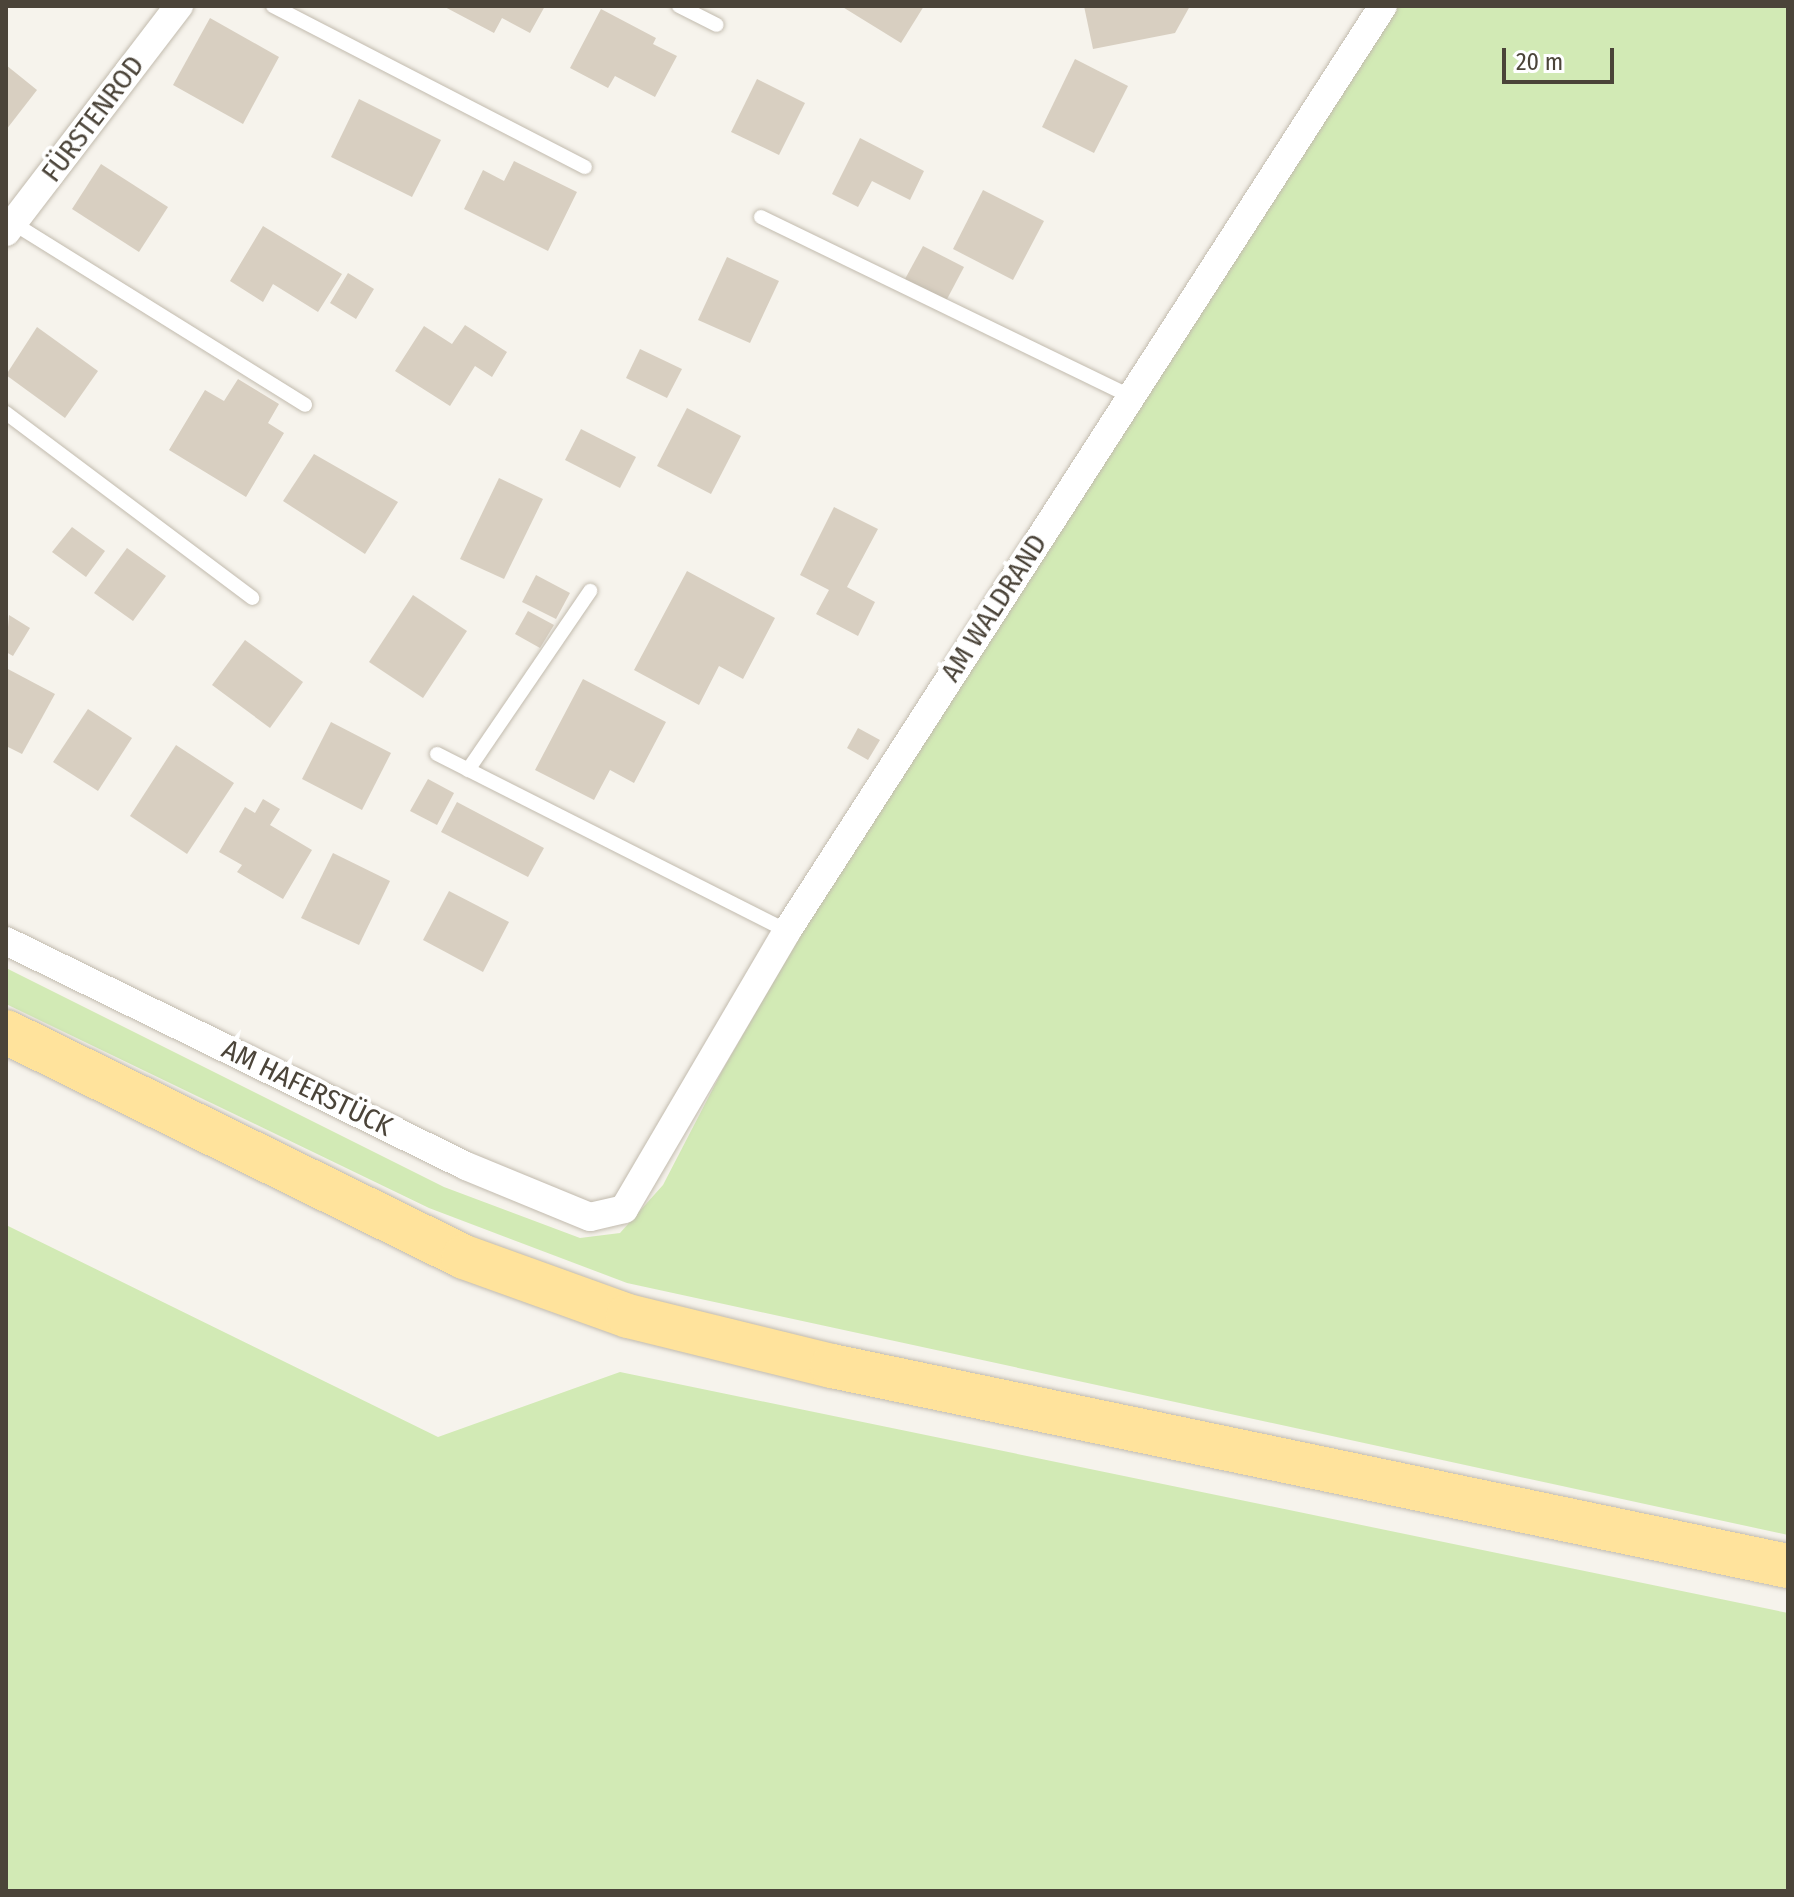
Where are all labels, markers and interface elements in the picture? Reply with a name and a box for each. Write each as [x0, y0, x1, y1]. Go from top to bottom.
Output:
scale bar [1506, 32, 1618, 82]
text: 20 m [1516, 48, 1563, 76]
street label: FÜRSTENROD [35, 49, 151, 189]
street label: AM WALDRAND [934, 528, 1054, 688]
street label: AM HAFERSTÜCK [216, 1032, 398, 1144]

